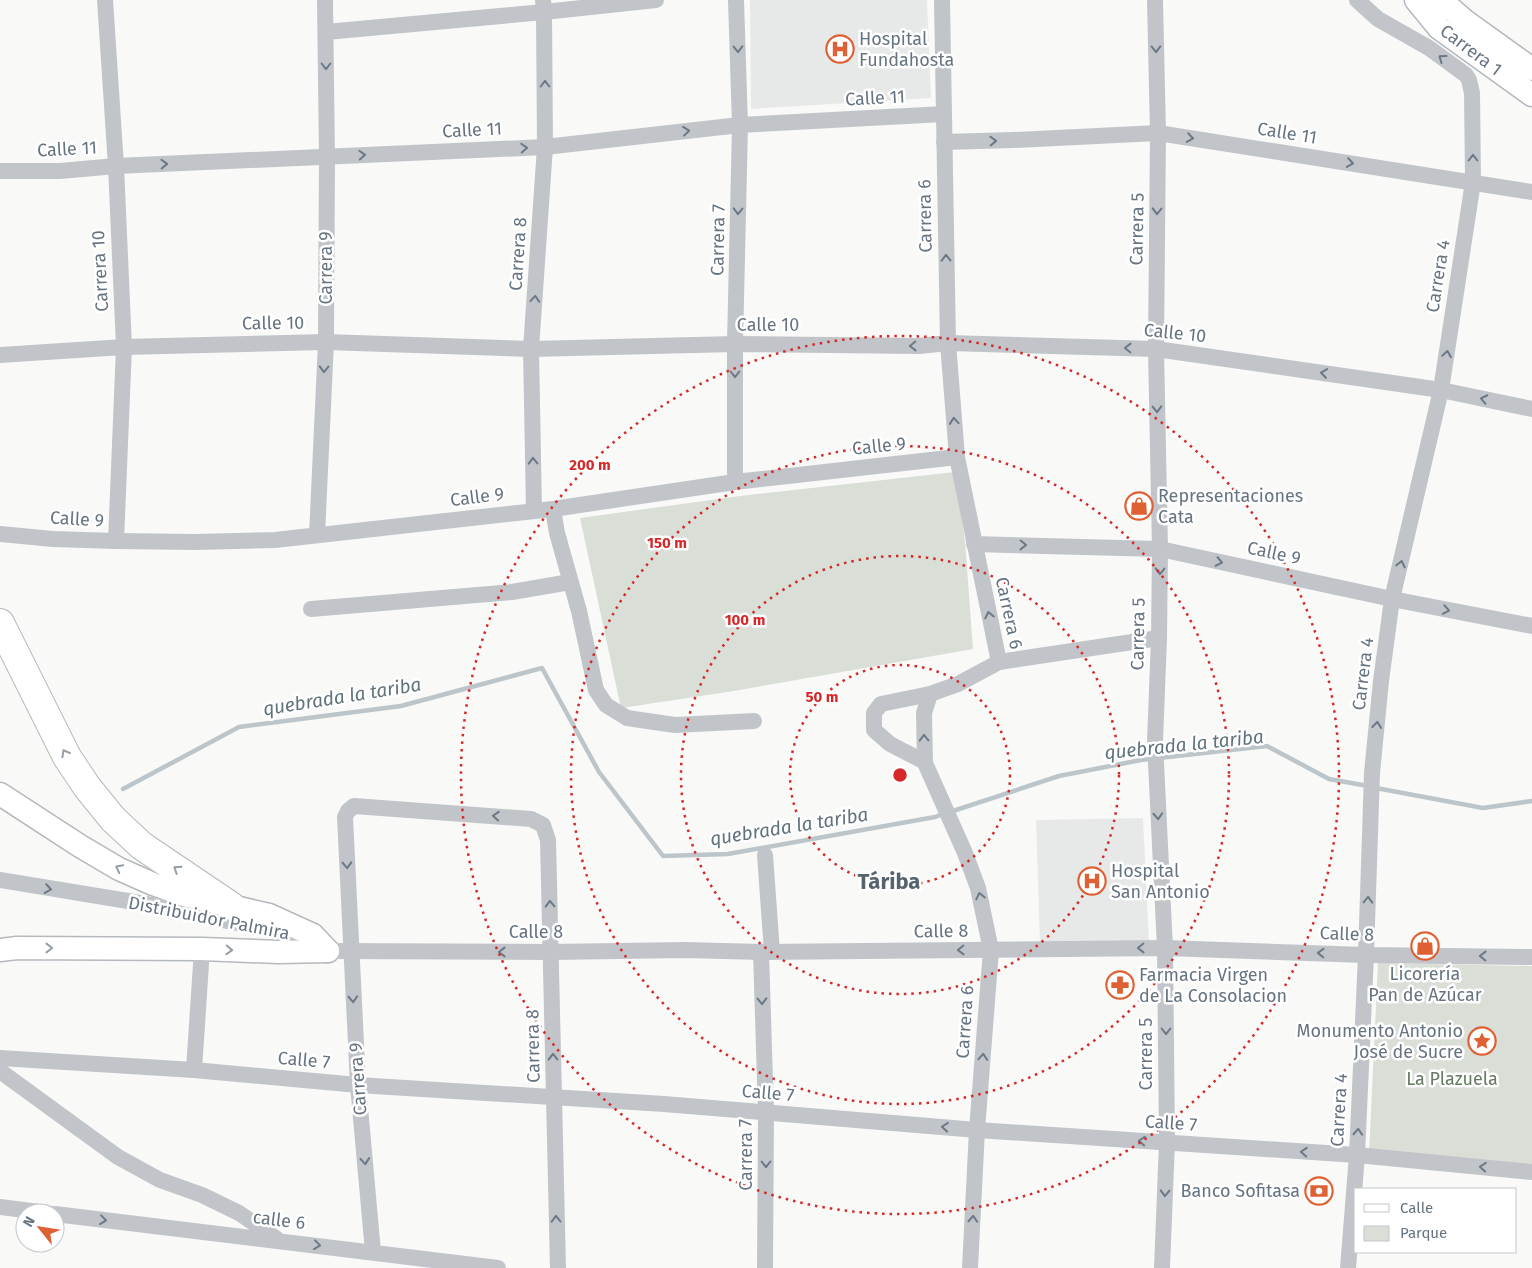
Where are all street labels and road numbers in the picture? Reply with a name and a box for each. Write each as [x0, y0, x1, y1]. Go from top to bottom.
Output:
street label: Carrera 1 [1436, 20, 1506, 80]
street label: Calle 11 [845, 85, 905, 111]
street label: Calle 11 [442, 117, 502, 143]
street label: Calle 11 [1256, 117, 1318, 149]
street label: Calle 11 [37, 136, 97, 162]
street label: Carrera 6 [913, 179, 937, 253]
street label: Carrera 5 [1125, 192, 1149, 266]
street label: Carrera 7 [706, 204, 730, 276]
street label: Carrera 8 [504, 216, 532, 292]
street label: Carrera 10 [87, 230, 113, 312]
street label: Carrera 9 [315, 231, 337, 305]
street label: Carrera 4 [1421, 238, 1455, 314]
street label: Calle 10 [242, 311, 304, 335]
street label: Calle 10 [737, 314, 799, 336]
street label: Calle 10 [1143, 319, 1207, 347]
street label: Calle 9 [851, 432, 907, 460]
street label: Calle 9 [449, 483, 505, 511]
street label: Calle 9 [49, 507, 105, 531]
street label: Calle 9 [1245, 537, 1303, 569]
street label: Carrera 6 [991, 575, 1027, 651]
street label: Carrera 5 [1126, 597, 1150, 671]
street label: Carrera 4 [1348, 636, 1378, 712]
street label: Distribuidor Palmira [126, 892, 292, 944]
street label: Calle 8 [914, 920, 969, 942]
street label: Calle 8 [509, 921, 563, 943]
street label: Calle 8 [1319, 922, 1375, 946]
street label: Carrera 6 [951, 985, 979, 1059]
street label: Carrera 8 [521, 1009, 545, 1083]
street label: Carrera 5 [1135, 1018, 1157, 1090]
street label: Carrera 9 [344, 1042, 372, 1116]
street label: Calle 7 [277, 1047, 331, 1073]
street label: Carrera 4 [1326, 1072, 1352, 1147]
street label: Calle 7 [741, 1080, 795, 1106]
street label: Calle 7 [1144, 1110, 1198, 1136]
street label: Carrera 7 [735, 1119, 757, 1191]
street label: calle 6 [252, 1206, 306, 1234]

